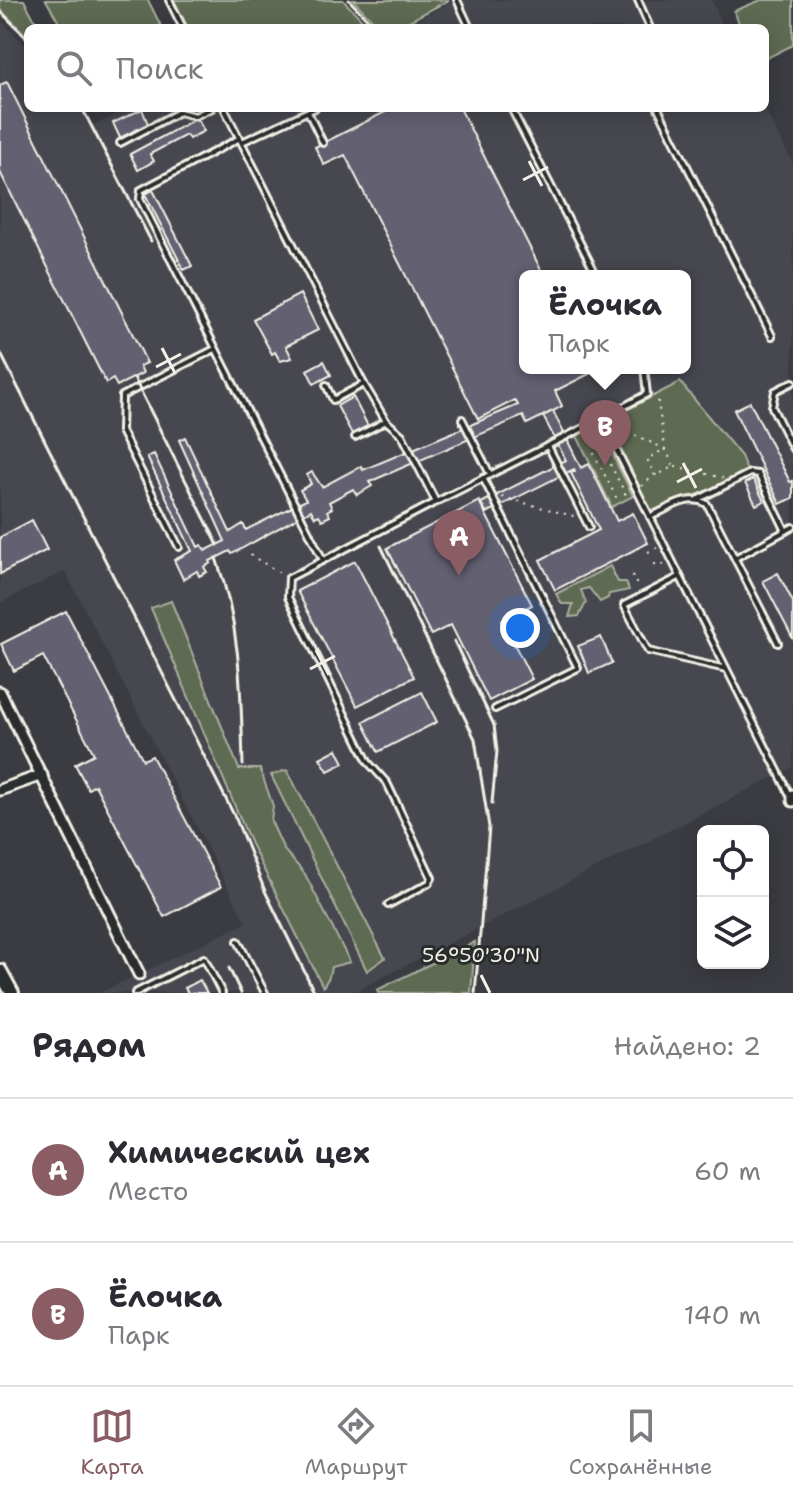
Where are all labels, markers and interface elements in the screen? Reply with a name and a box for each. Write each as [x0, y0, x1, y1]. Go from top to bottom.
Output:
search box [24, 24, 769, 112]
icon: search [52, 46, 96, 90]
text: Поиск [116, 48, 204, 89]
popup [519, 270, 691, 374]
text: Ёлочка [548, 284, 662, 325]
text: Парк [548, 325, 610, 360]
pin: B [579, 400, 631, 466]
pin: A [433, 510, 485, 576]
your location [500, 608, 540, 648]
map controls [697, 825, 769, 969]
button: locate [697, 825, 769, 897]
button: layers [697, 897, 769, 969]
text: 56°50'30"N [422, 942, 540, 968]
text: Рядом [32, 1022, 146, 1068]
text: Найдено: 2 [614, 1028, 761, 1063]
text: Химический цех [108, 1132, 370, 1173]
text: A [48, 1153, 68, 1188]
text: 60 m [694, 1153, 761, 1188]
text: Место [108, 1173, 189, 1208]
text: Ёлочка [108, 1276, 222, 1317]
text: B [50, 1297, 66, 1332]
text: 140 m [684, 1297, 761, 1332]
text: Парк [108, 1317, 170, 1352]
tab: Карта [81, 1404, 144, 1481]
tab: Маршрут [305, 1404, 407, 1481]
tab: Сохранённые [569, 1404, 712, 1481]

